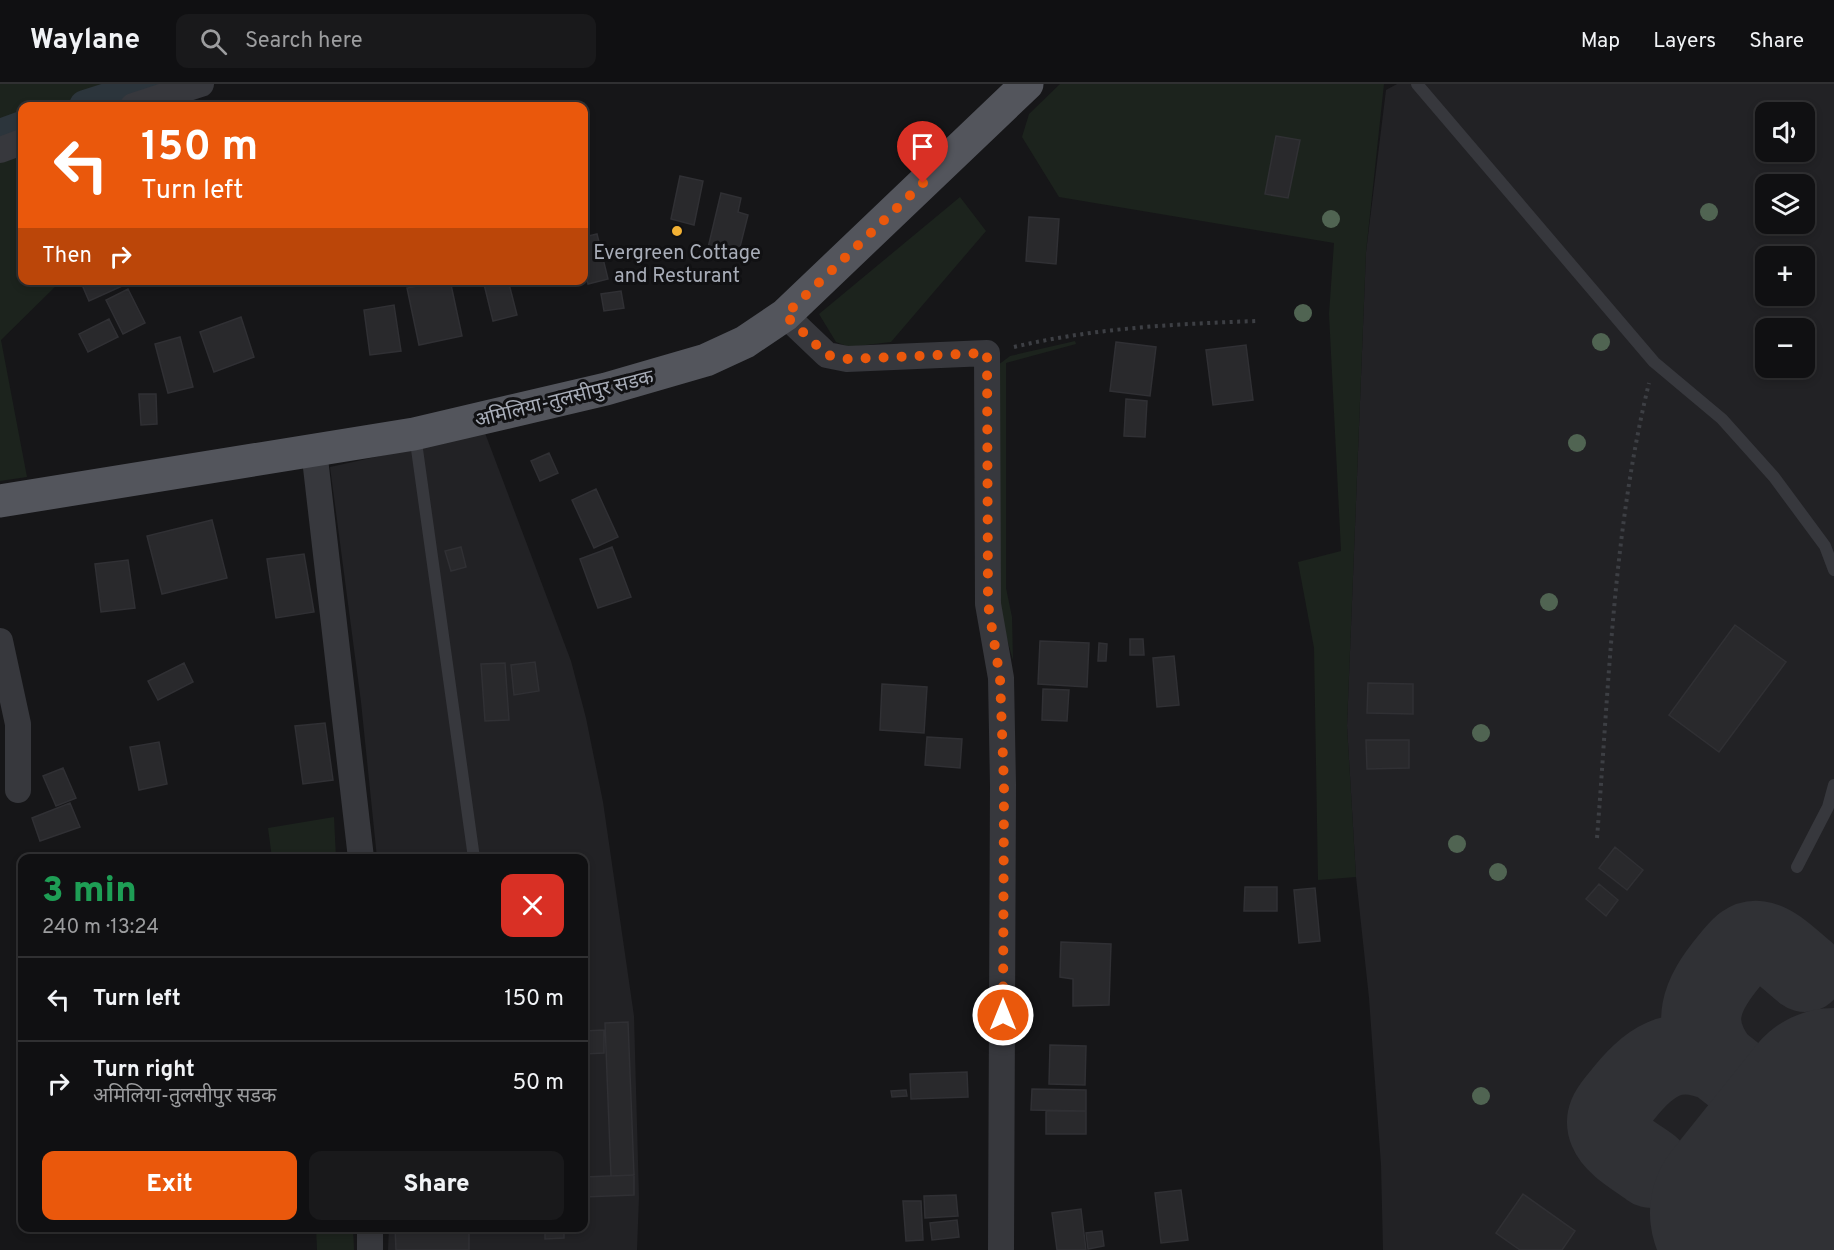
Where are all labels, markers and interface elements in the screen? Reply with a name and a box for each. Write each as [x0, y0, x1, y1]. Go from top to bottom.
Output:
search box [176, 14, 596, 68]
text: Waylane [30, 23, 140, 59]
icon: search [197, 25, 230, 58]
text: Search here [245, 28, 363, 55]
text: Map [1581, 28, 1620, 55]
text: Layers [1653, 28, 1716, 55]
text: Share [1749, 28, 1804, 55]
map controls [1755, 102, 1815, 378]
button: sound [1755, 102, 1815, 162]
pin [897, 121, 948, 183]
text: 150 m [141, 122, 258, 175]
icon: left [42, 126, 120, 204]
icon: arrive [906, 130, 939, 163]
text: Turn left [141, 174, 243, 208]
button: layers [1755, 174, 1815, 234]
marker: Evergreen Cottage and Resturant [670, 224, 684, 238]
icon: right [104, 240, 137, 273]
place label: Evergreen Cottage and Resturant [593, 241, 761, 290]
text: Then [42, 243, 92, 270]
button: + [1755, 246, 1815, 306]
button: − [1755, 318, 1815, 378]
street label: अमिलिया-तुलसीपुर सडक [472, 364, 657, 435]
text: 3 min [42, 869, 137, 915]
button: close [501, 874, 564, 937]
text: 240 m · 13:24 [42, 915, 159, 941]
icon: left [42, 983, 75, 1016]
position arrow [971, 983, 1035, 1047]
text: Turn left [93, 986, 181, 1013]
text: 150 m [504, 986, 564, 1013]
text: Turn right [93, 1057, 195, 1084]
icon: right [42, 1067, 75, 1100]
text: 50 m [512, 1070, 564, 1097]
text: अमिलिया-तुलसीपुर सडक [93, 1084, 276, 1110]
button: Exit [42, 1151, 297, 1220]
button: Share [309, 1151, 564, 1220]

